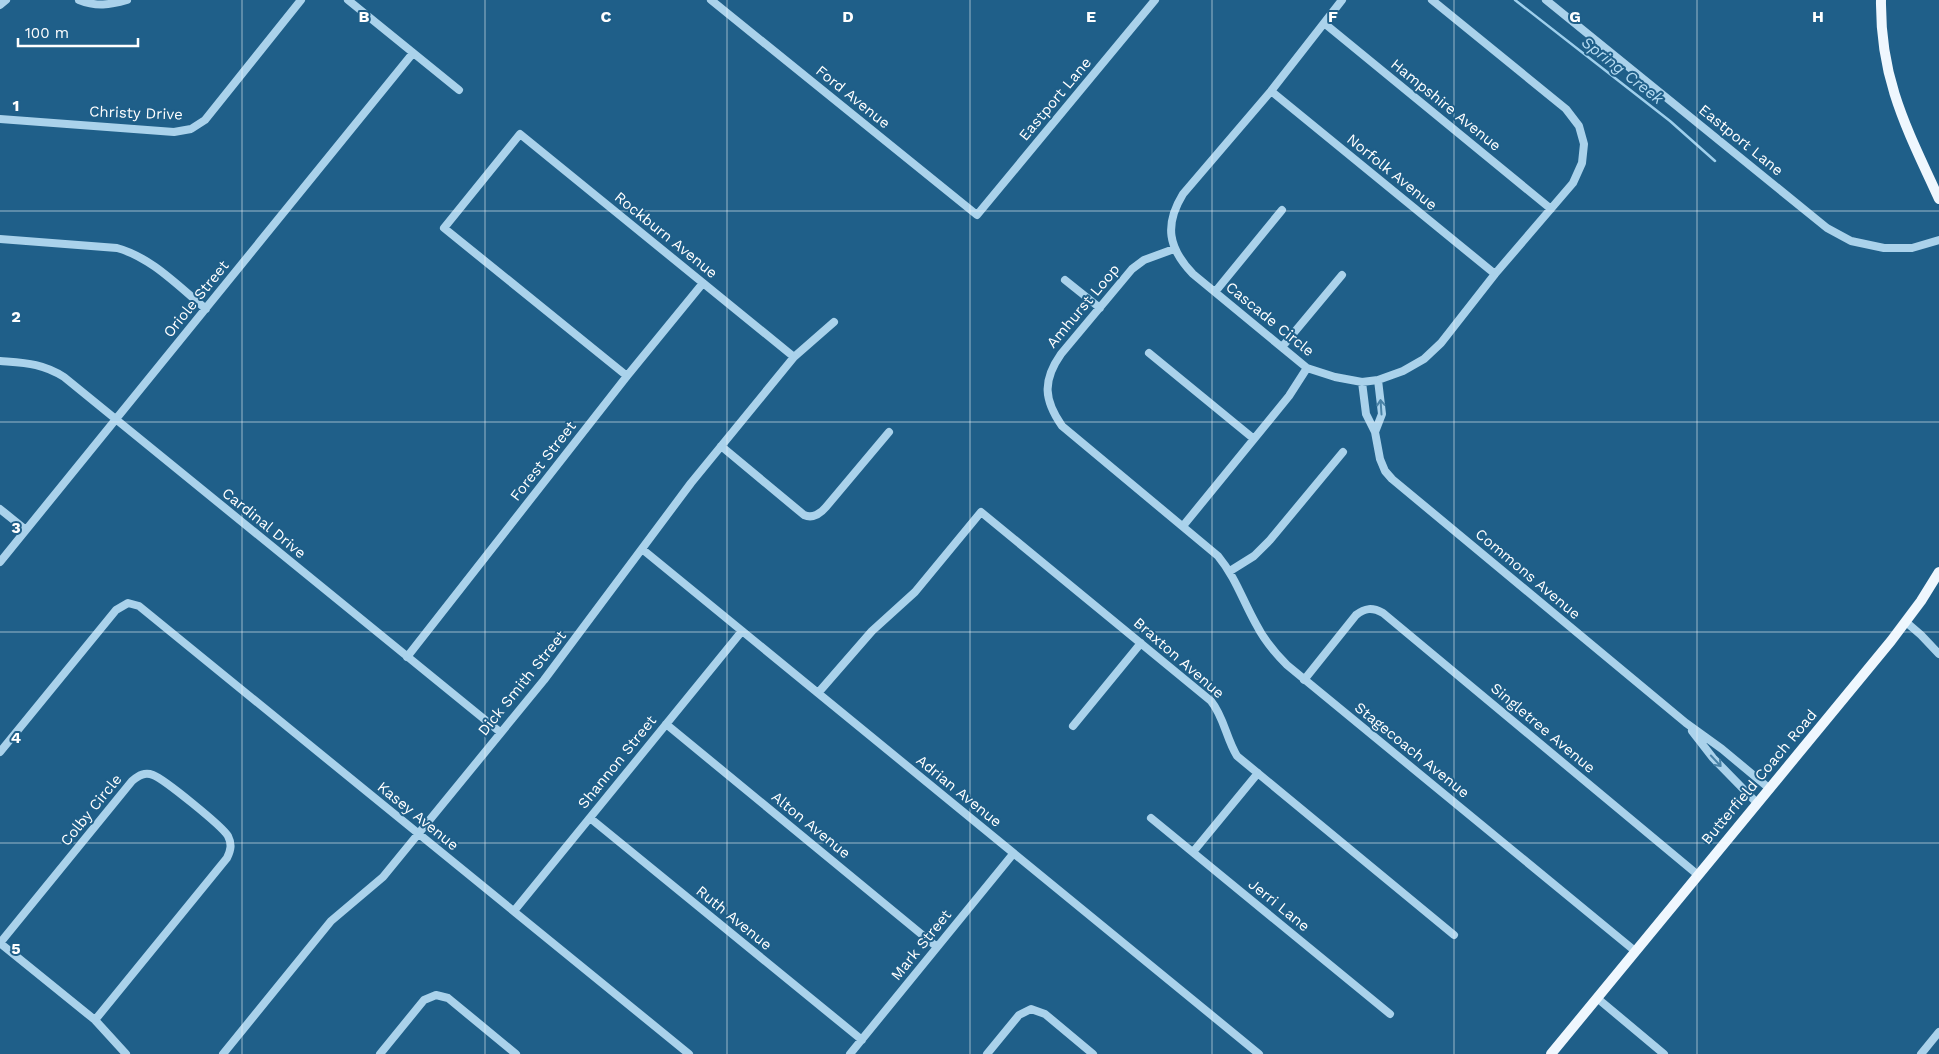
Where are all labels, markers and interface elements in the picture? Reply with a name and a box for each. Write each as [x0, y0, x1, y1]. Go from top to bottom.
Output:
text: B [359, 7, 370, 26]
text: C [601, 7, 612, 26]
text: D [842, 7, 854, 26]
text: E [1086, 7, 1096, 26]
text: F [1328, 7, 1338, 26]
text: G [1569, 7, 1581, 26]
text: H [1812, 7, 1824, 26]
scale bar [18, 15, 138, 47]
text: 100 m [25, 24, 69, 42]
water label: Spring Creek [1578, 32, 1668, 109]
street label: Eastport Lane [1015, 54, 1095, 144]
street label: Hampshire Avenue [1387, 55, 1505, 155]
street label: Ford Avenue [812, 62, 894, 132]
text: 1 [13, 96, 19, 115]
street label: Eastport Lane [1695, 101, 1787, 179]
street label: Christy Drive [89, 102, 183, 124]
street label: Norfolk Avenue [1343, 130, 1441, 214]
street label: Rockburn Avenue [611, 188, 721, 282]
street label: Oriole Street [159, 256, 233, 341]
street label: Amhurst Loop [1043, 260, 1123, 352]
street label: Cascade Circle [1222, 278, 1318, 360]
text: 2 [11, 307, 21, 326]
one-way arrow [1376, 399, 1385, 415]
street label: Forest Street [506, 417, 580, 504]
street label: Cardinal Drive [219, 484, 309, 562]
text: 3 [11, 518, 21, 537]
street label: Commons Avenue [1472, 525, 1584, 623]
street label: Braxton Avenue [1130, 614, 1228, 702]
street label: Dick Smith Street [474, 626, 570, 739]
street label: Singletree Avenue [1487, 679, 1599, 777]
street label: Stagecoach Avenue [1351, 698, 1473, 802]
street label: Butterfield Coach Road [1697, 706, 1821, 848]
street label: Shannon Street [574, 711, 660, 812]
text: 4 [11, 728, 21, 747]
street label: Adrian Avenue [913, 751, 1005, 831]
one-way arrow [1710, 755, 1722, 768]
street label: Colby Circle [57, 770, 125, 850]
street label: Kasey Avenue [374, 778, 462, 854]
street label: Alton Avenue [768, 788, 854, 862]
street label: Jerri Lane [1245, 875, 1313, 935]
street label: Ruth Avenue [693, 882, 775, 954]
street label: Mark Street [887, 905, 955, 984]
text: 5 [11, 939, 21, 958]

